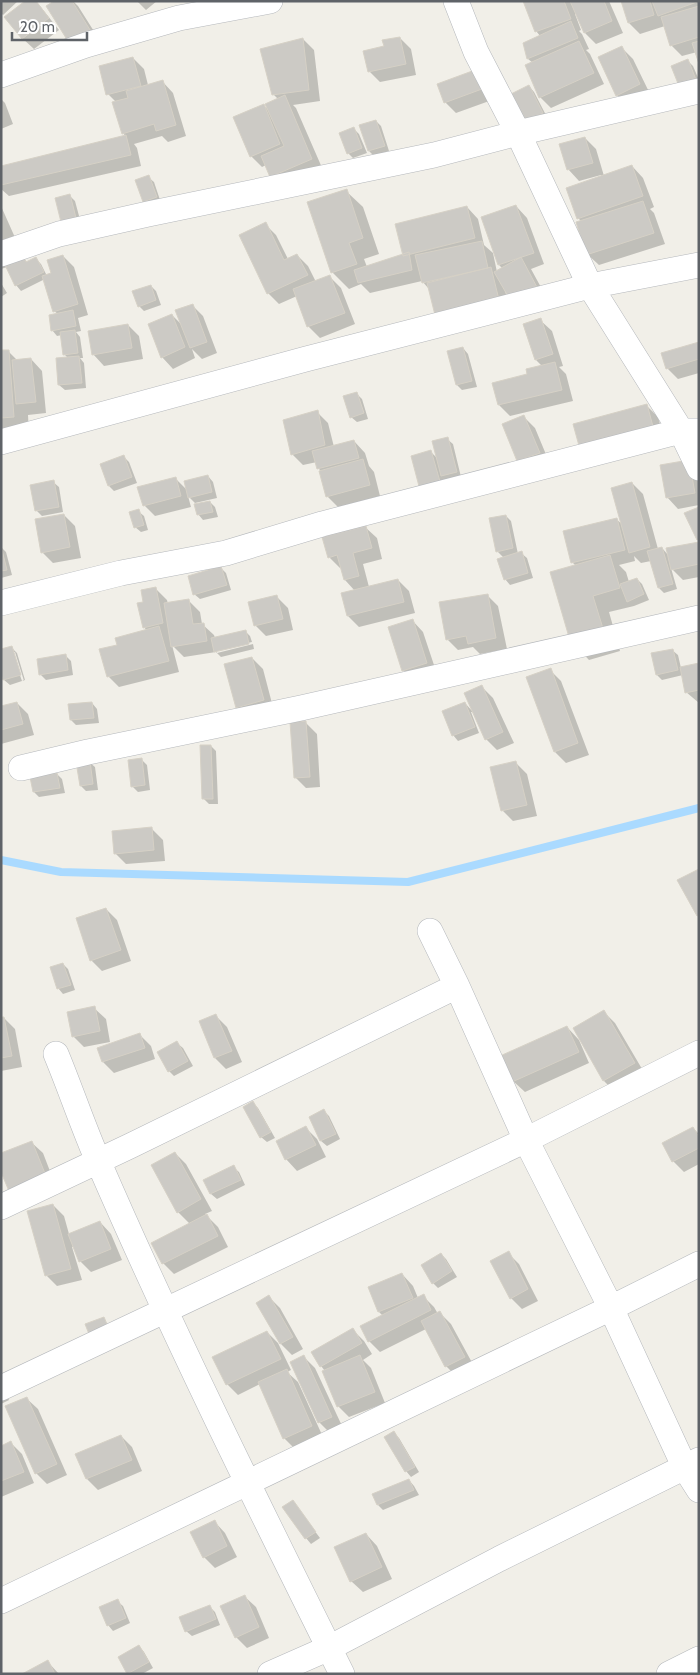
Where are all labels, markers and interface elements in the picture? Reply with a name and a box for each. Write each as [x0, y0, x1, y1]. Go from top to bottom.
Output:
scale bar [12, 10, 88, 42]
text: 20 m [20, 18, 55, 36]

